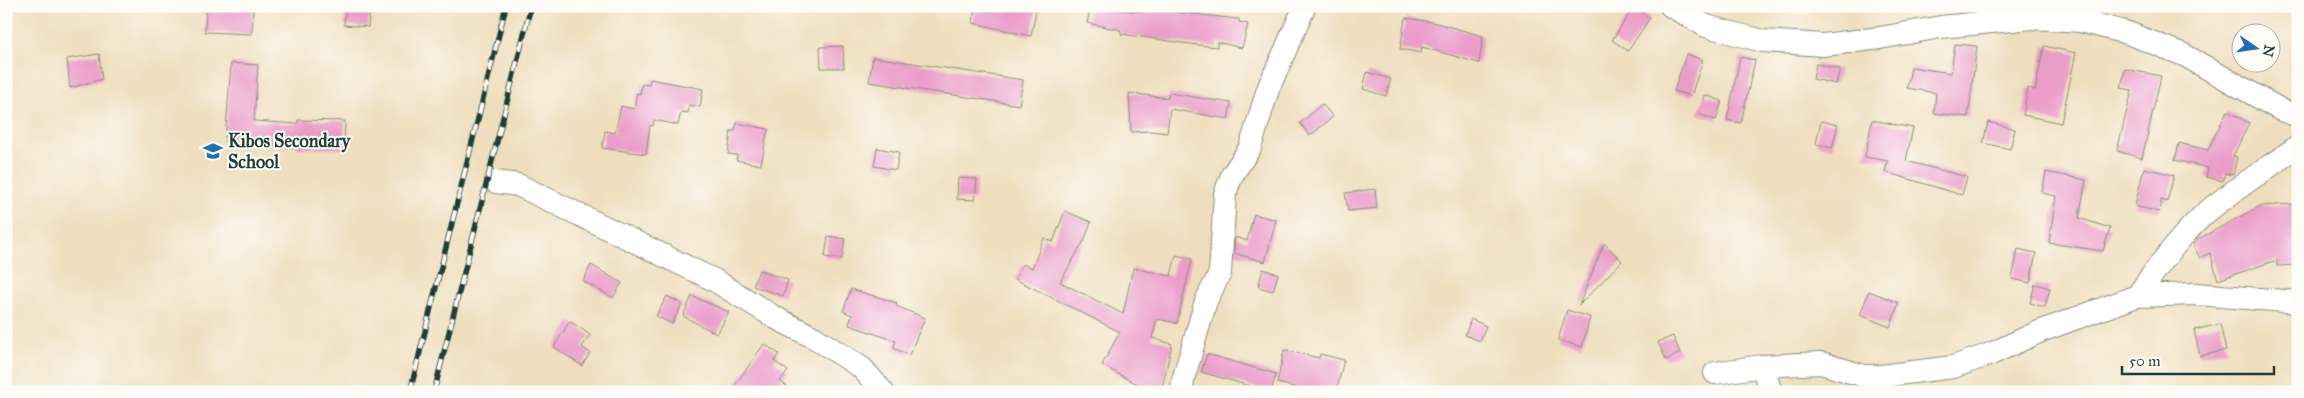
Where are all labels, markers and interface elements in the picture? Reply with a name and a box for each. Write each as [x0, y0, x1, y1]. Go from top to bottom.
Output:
north arrow [2232, 22, 2282, 72]
text: N [2259, 43, 2278, 59]
place label: Kibos Secondary School [228, 130, 352, 173]
school or university icon: Kibos Secondary School [202, 140, 224, 162]
scale bar [2122, 343, 2274, 375]
text: 50 m [2129, 352, 2161, 370]

